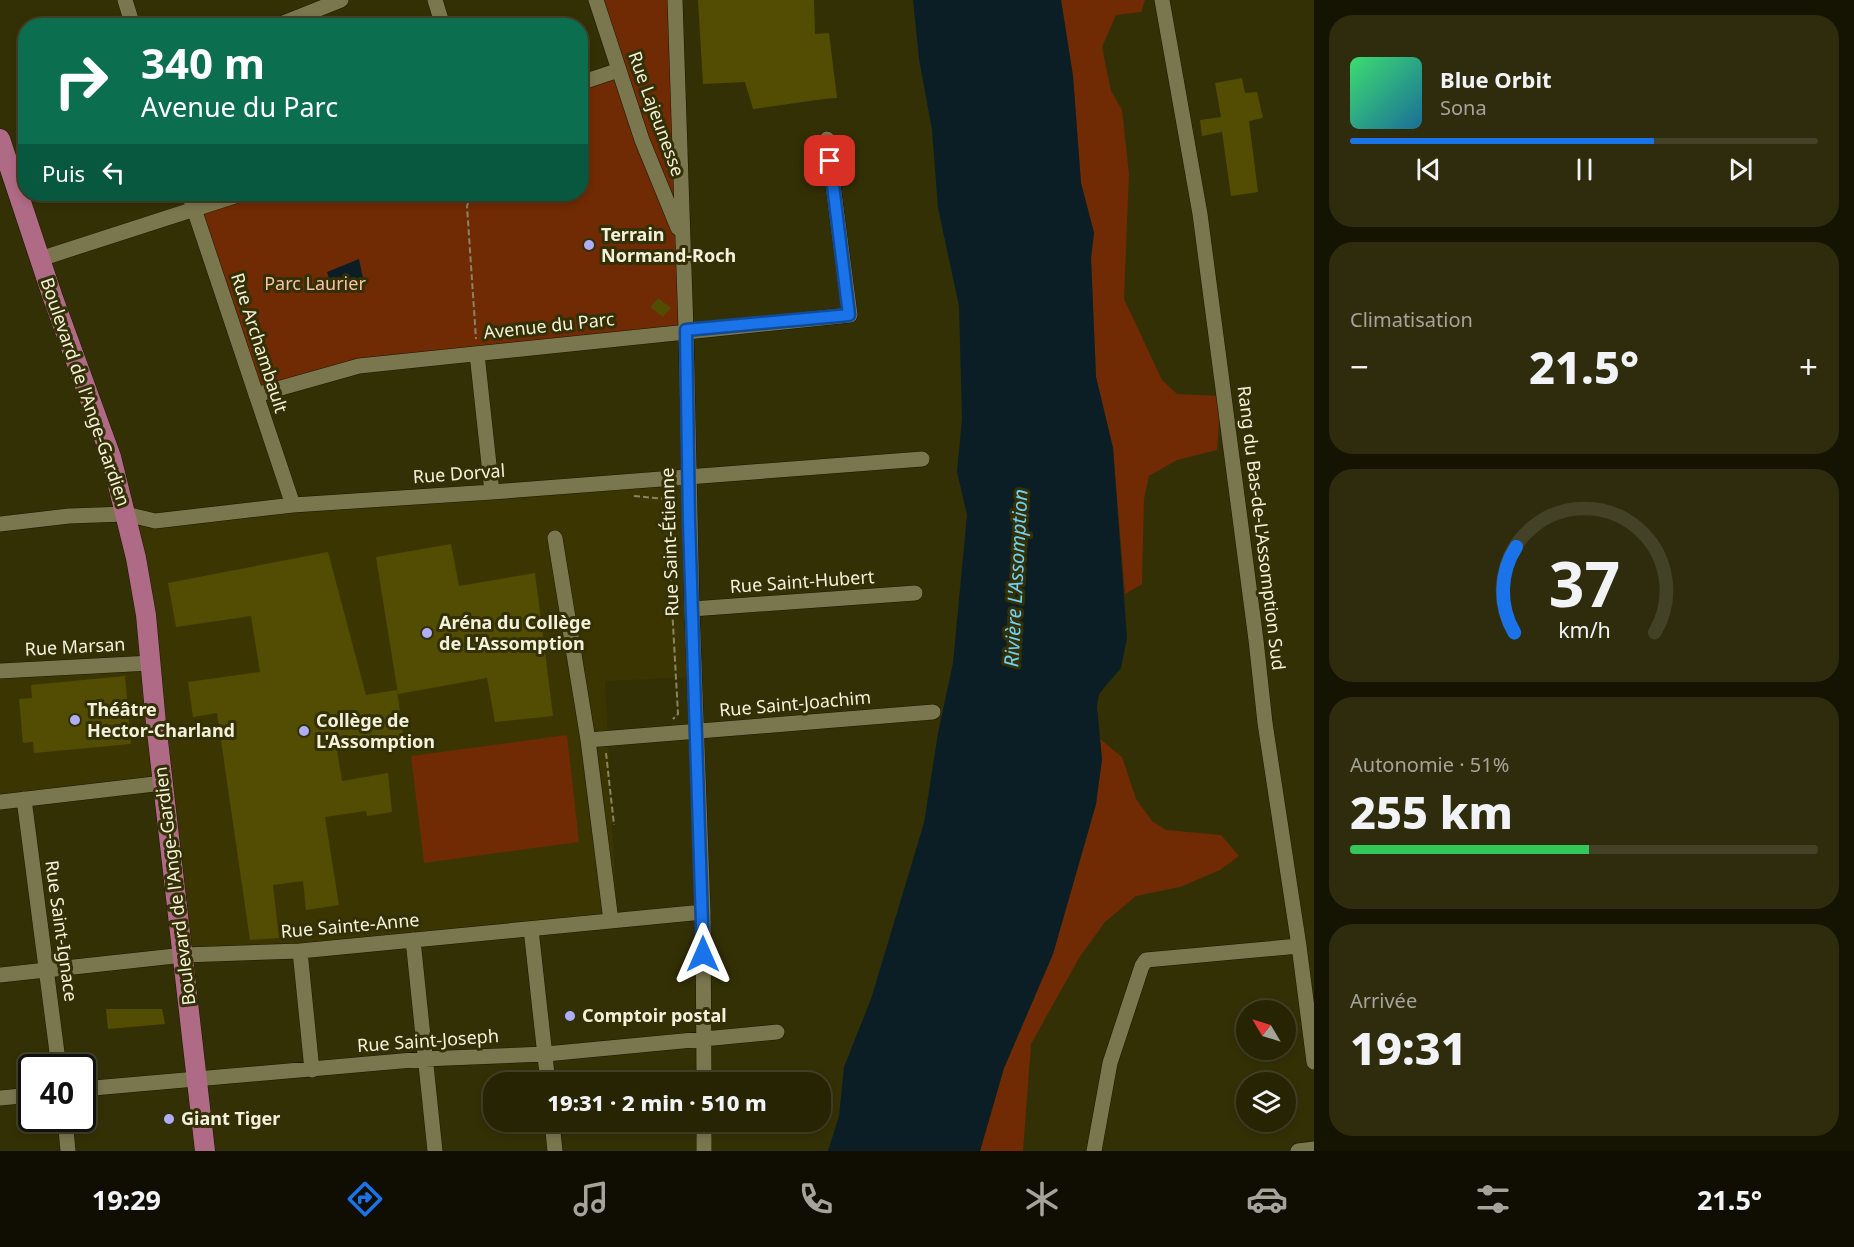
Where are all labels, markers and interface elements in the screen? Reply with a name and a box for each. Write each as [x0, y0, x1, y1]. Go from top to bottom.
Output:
text: 340 m [141, 34, 265, 91]
icon: right [42, 42, 120, 120]
street label: Rue Lajeunesse [623, 48, 691, 179]
text: Blue Orbit [1440, 64, 1552, 94]
text: Avenue du Parc [141, 88, 338, 125]
text: Sona [1440, 94, 1487, 121]
pin [804, 135, 855, 186]
icon: arrive [813, 144, 846, 177]
icon: previous [1412, 153, 1445, 186]
icon: pause [1568, 153, 1601, 186]
icon: next [1724, 153, 1757, 186]
icon: left [97, 156, 130, 189]
text: Puis [42, 158, 85, 188]
place label: Terrain Normand-Roch [601, 222, 736, 267]
marker: Terrain Normand-Roch [582, 238, 596, 252]
street label: Rue Archambault [226, 270, 294, 416]
park label: Parc Laurier [264, 271, 366, 295]
street label: Boulevard de l'Ange-Gardien [35, 274, 136, 509]
street label: Avenue du Parc [482, 306, 616, 344]
text: Climatisation [1350, 306, 1473, 333]
text: 21.5° [1529, 336, 1639, 397]
text: − [1350, 344, 1369, 389]
text: + [1799, 344, 1818, 389]
street label: Rang du Bas-de-L'Assomption Sud [1233, 384, 1291, 672]
street label: Rue Dorval [412, 458, 506, 488]
street label: Rue Saint-Étienne [654, 467, 684, 617]
water label: Rivière L'Assomption [997, 488, 1034, 668]
text: 37 [1548, 540, 1620, 625]
street label: Rue Saint-Hubert [729, 564, 875, 598]
place label: Aréna du Collège de L'Assomption [439, 610, 591, 655]
text: km/h [1558, 615, 1610, 644]
marker: Aréna du Collège de L'Assomption [420, 626, 434, 640]
street label: Rue Marsan [24, 631, 126, 661]
street label: Rue Saint-Joachim [718, 684, 872, 722]
place label: Théâtre Hector-Charland [87, 697, 235, 742]
place label: Collège de L'Assomption [316, 708, 435, 753]
marker: Théâtre Hector-Charland [68, 713, 82, 727]
marker: Collège de L'Assomption [297, 724, 311, 738]
text: Autonomie · 51% [1350, 751, 1509, 778]
street label: Boulevard de l'Ange-Gardien [147, 765, 201, 1007]
text: 255 km [1350, 781, 1513, 842]
street label: Rue Saint-Ignace [40, 859, 84, 1003]
street label: Rue Sainte-Anne [280, 907, 420, 943]
position arrow [671, 922, 735, 986]
text: Arrivée [1350, 987, 1417, 1014]
north arrow [1236, 1000, 1296, 1060]
map controls [1236, 1000, 1296, 1132]
place label: Comptoir postal [582, 1003, 727, 1027]
marker: Comptoir postal [563, 1009, 577, 1023]
text: 19:31 [1350, 1017, 1467, 1078]
street label: Rue Saint-Joseph [356, 1023, 500, 1057]
speed limit sign: 40 [18, 1054, 96, 1132]
button: layers [1236, 1072, 1296, 1132]
text: 19:31 · 2 min · 510 m [547, 1087, 767, 1117]
place label: Giant Tiger [181, 1106, 280, 1130]
marker: Giant Tiger [162, 1112, 176, 1126]
icon: directions [344, 1178, 386, 1220]
icon: music [570, 1178, 612, 1220]
icon: phone [795, 1178, 837, 1220]
icon: climate [1021, 1178, 1063, 1220]
icon: car [1246, 1178, 1288, 1220]
icon: filters [1472, 1178, 1514, 1220]
text: 19:29 [92, 1181, 161, 1218]
text: 21.5° [1697, 1181, 1762, 1218]

